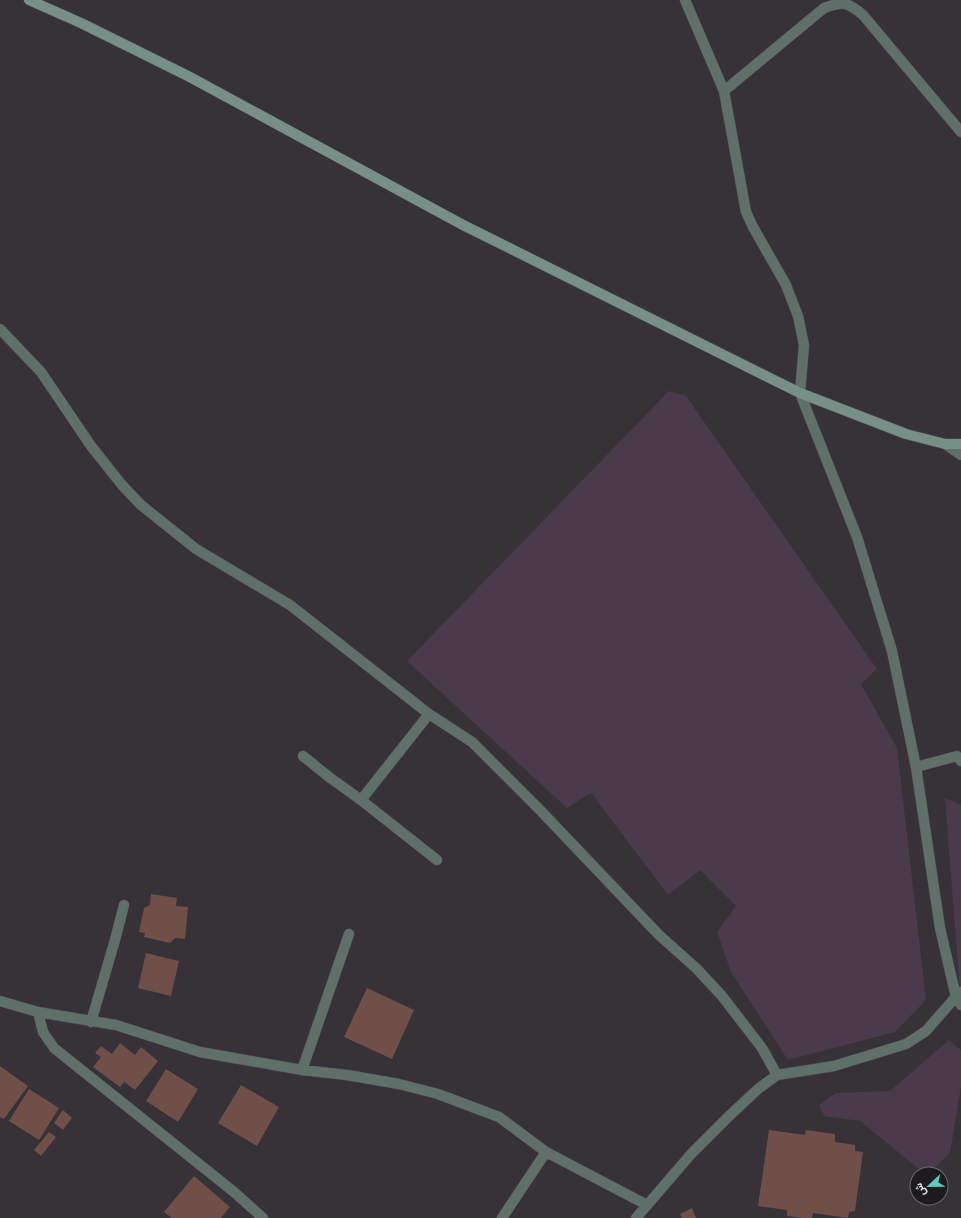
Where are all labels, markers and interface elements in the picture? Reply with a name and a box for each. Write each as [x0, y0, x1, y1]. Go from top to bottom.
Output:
north arrow [909, 1166, 949, 1206]
text: ش [912, 1181, 929, 1198]

